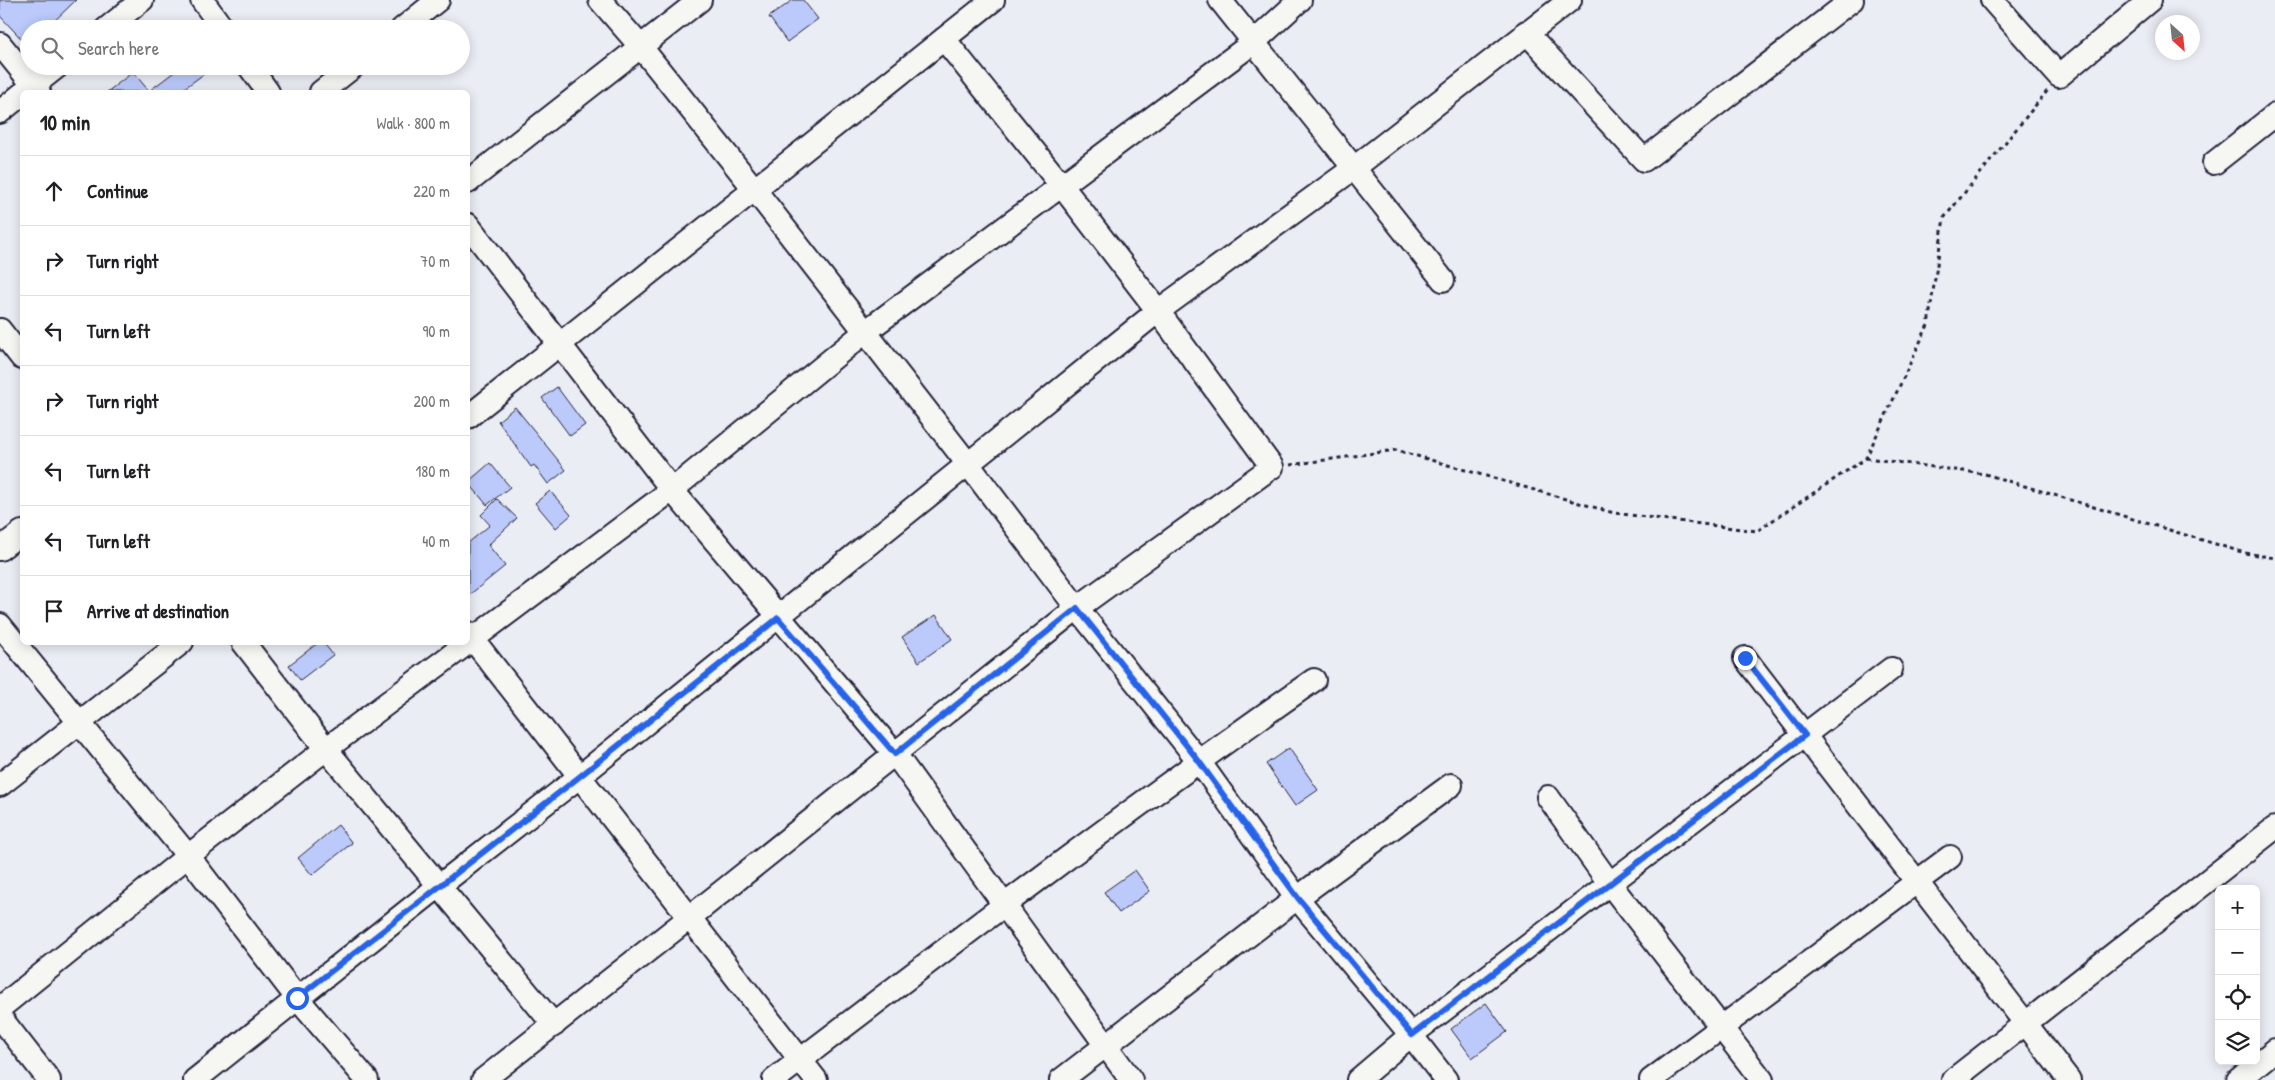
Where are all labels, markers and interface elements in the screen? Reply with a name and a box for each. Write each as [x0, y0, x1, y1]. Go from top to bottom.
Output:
north arrow [2155, 15, 2200, 60]
search box [20, 20, 470, 75]
icon: search [38, 34, 66, 62]
text: Search here [78, 35, 159, 61]
text: 10 min [40, 108, 90, 137]
text: Walk · 800 m [377, 112, 450, 134]
icon: ahead [40, 177, 68, 205]
text: Continue [87, 178, 148, 204]
text: 220 m [413, 180, 450, 202]
icon: right [40, 247, 68, 275]
text: Turn right [87, 248, 158, 274]
text: 70 m [420, 250, 450, 272]
icon: left [40, 317, 68, 345]
text: Turn left [87, 318, 150, 344]
text: 90 m [422, 320, 450, 342]
icon: right [40, 387, 68, 415]
text: Turn right [87, 388, 158, 414]
text: 200 m [414, 390, 450, 412]
icon: left [40, 457, 68, 485]
text: Turn left [87, 458, 150, 484]
text: 180 m [416, 460, 450, 482]
icon: left [40, 527, 68, 555]
text: Turn left [87, 528, 150, 554]
text: 40 m [422, 530, 450, 552]
icon: arrive [40, 597, 68, 625]
text: Arrive at destination [87, 598, 229, 624]
route end [1734, 647, 1757, 670]
map controls [2215, 885, 2260, 1065]
button: + [2215, 885, 2260, 930]
button: − [2215, 930, 2260, 975]
button: locate [2215, 975, 2260, 1020]
route start [286, 987, 309, 1010]
button: layers [2215, 1020, 2260, 1065]

